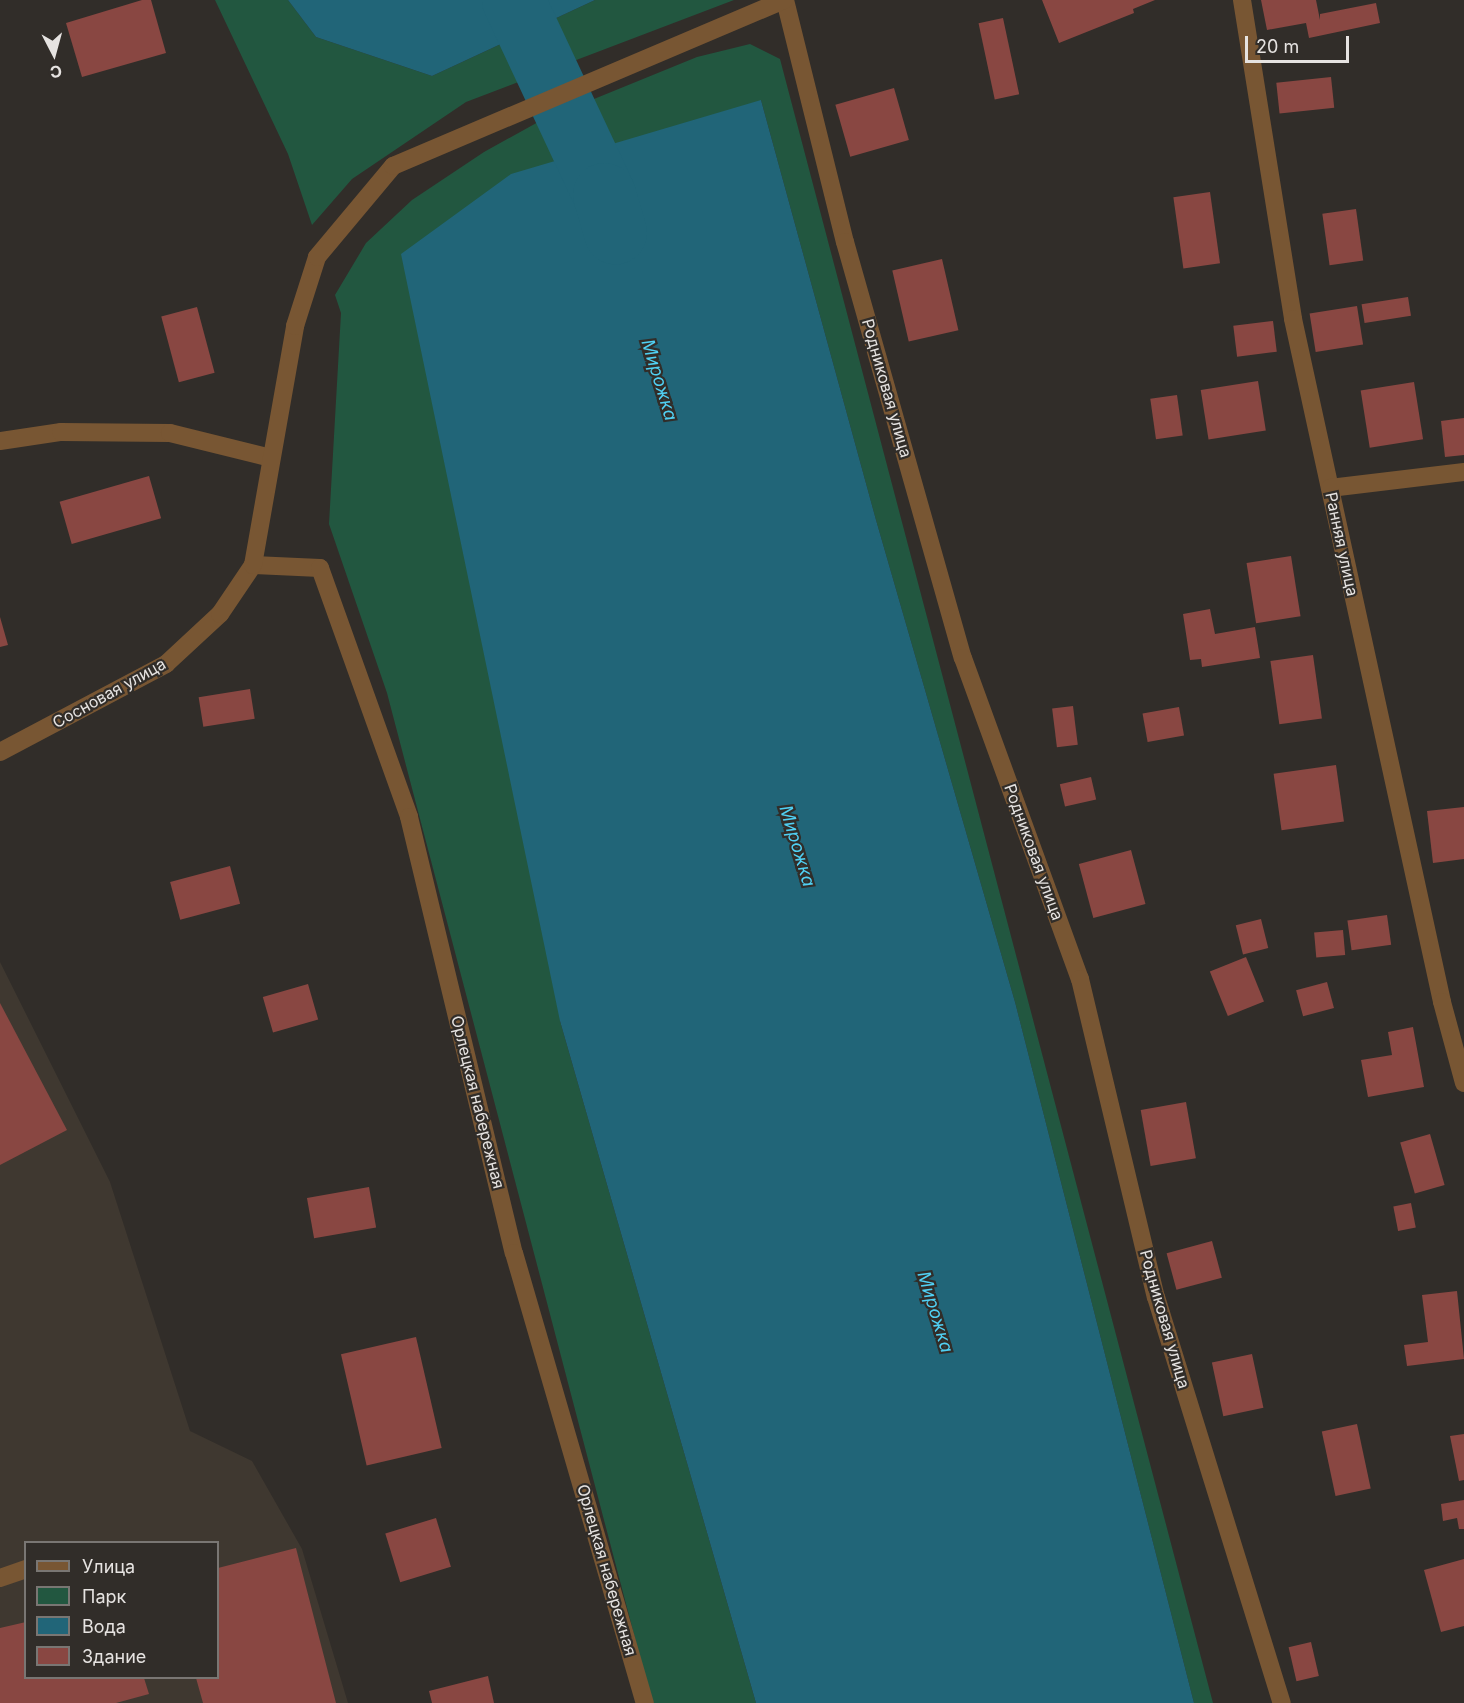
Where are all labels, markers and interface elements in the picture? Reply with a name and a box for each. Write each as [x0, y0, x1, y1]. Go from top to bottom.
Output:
north arrow [24, 24, 84, 84]
scale bar [1248, 24, 1352, 62]
text: 20 m [1256, 36, 1299, 57]
text: С [49, 61, 63, 82]
street label: Родниковая улица [858, 316, 916, 460]
water label: Мирожка [636, 337, 682, 423]
street label: Ранняя улица [1322, 490, 1362, 598]
street label: Сосновая улица [49, 654, 169, 732]
street label: Родниковая улица [1000, 781, 1068, 923]
water label: Мирожка [774, 803, 820, 889]
street label: Орлецкая набережная [447, 1014, 509, 1190]
street label: Родниковая улица [1136, 1247, 1194, 1391]
water label: Мирожка [912, 1269, 958, 1355]
street label: Орлецкая набережная [573, 1482, 641, 1658]
legend [24, 1541, 219, 1679]
text: Улица [82, 1556, 135, 1577]
text: Парк [82, 1586, 126, 1607]
text: Вода [82, 1616, 126, 1637]
text: Здание [82, 1646, 146, 1667]

